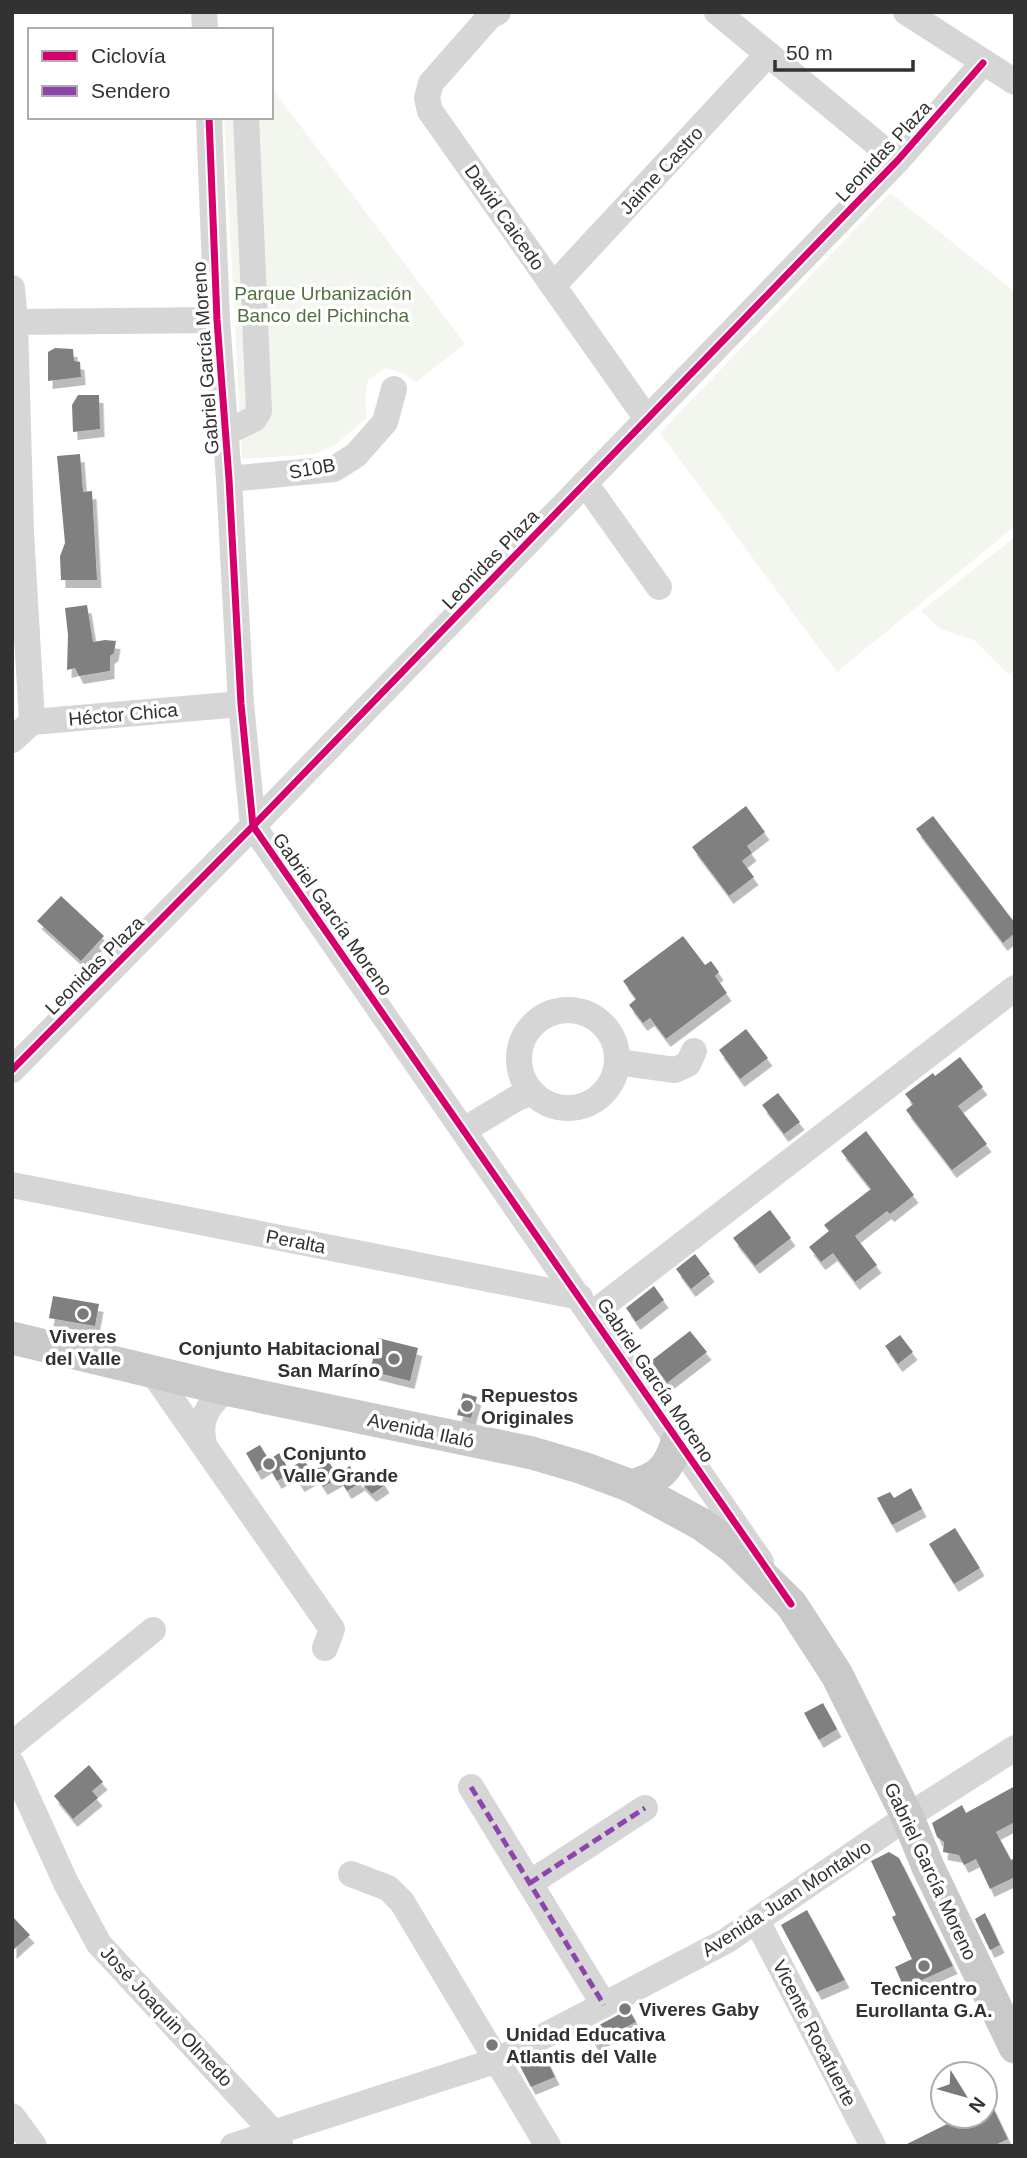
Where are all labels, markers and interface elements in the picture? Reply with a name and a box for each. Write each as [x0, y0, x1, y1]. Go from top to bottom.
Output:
legend [28, 28, 273, 119]
scale bar [775, 28, 913, 72]
text: 50 m [786, 41, 833, 64]
text: Ciclovía [91, 44, 166, 67]
text: Sendero [91, 79, 170, 102]
street label: Leonidas Plaza [831, 96, 936, 206]
street label: Jaime Castro [616, 122, 707, 218]
street label: David Caicedo [461, 161, 549, 274]
street label: Gabriel García Moreno [188, 261, 223, 455]
park label: Parque Urbanización Banco del Pichincha [234, 283, 412, 326]
street label: S10B [287, 454, 337, 483]
street label: Leonidas Plaza [438, 505, 543, 613]
street label: Héctor Chica [67, 699, 179, 730]
street label: Gabriel García Moreno [269, 829, 397, 999]
street label: Leonidas Plaza [41, 912, 148, 1019]
street label: Peralta [264, 1225, 328, 1258]
street label: Gabriel García Moreno [593, 1294, 718, 1466]
marker: Viveres del Valle [75, 1306, 91, 1322]
place label: Viveres del Valle [45, 1326, 121, 1369]
place label: Conjunto Habitacional San Maríno [178, 1338, 380, 1381]
marker: Conjunto Habitacional San Maríno [386, 1351, 402, 1367]
place label: Repuestos Originales [481, 1385, 578, 1428]
marker: Repuestos Originales [459, 1398, 475, 1414]
street label: Avenida Ilaló [366, 1409, 476, 1452]
place label: Conjunto Valle Grande [283, 1443, 398, 1486]
marker: Conjunto Valle Grande [261, 1456, 277, 1472]
street label: Gabriel García Moreno [880, 1779, 981, 1963]
street label: Avenida Juan Montalvo [698, 1836, 875, 1961]
street label: José Joaquin Olmedo [96, 1942, 237, 2091]
street label: Vicente Rocafuerte [769, 1957, 861, 2110]
marker: Tecnicentro Eurollanta G.A. [916, 1958, 932, 1974]
place label: Tecnicentro Eurollanta G.A. [855, 1978, 993, 2021]
place label: Viveres Gaby [639, 1999, 760, 2020]
marker: Viveres Gaby [617, 2001, 633, 2017]
place label: Unidad Educativa Atlantis del Valle [506, 2024, 666, 2067]
marker: Unidad Educativa Atlantis del Valle [484, 2037, 500, 2053]
north arrow [929, 2060, 999, 2130]
text: N [965, 2093, 990, 2117]

